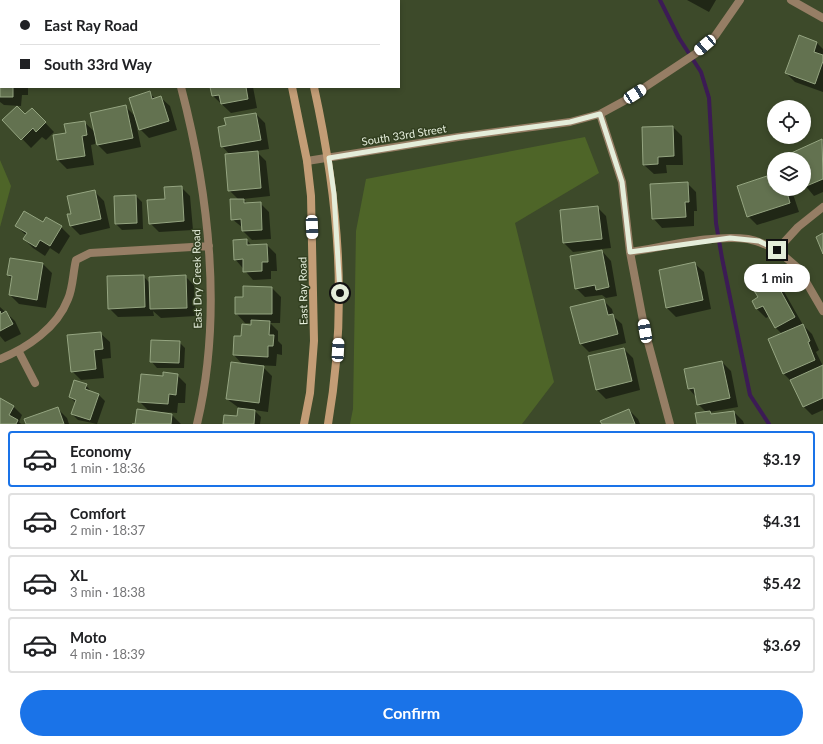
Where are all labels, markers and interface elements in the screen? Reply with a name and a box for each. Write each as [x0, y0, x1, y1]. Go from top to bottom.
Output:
text: East Ray Road [44, 16, 138, 34]
car [692, 33, 718, 57]
text: South 33rd Way [44, 55, 152, 73]
car [622, 82, 648, 106]
map controls [767, 100, 811, 196]
button: locate [767, 100, 811, 144]
street label: South 33rd Street [361, 121, 447, 148]
button: layers [767, 152, 811, 196]
car [306, 215, 318, 239]
street label: East Dry Creek Road [189, 229, 204, 329]
route end [768, 241, 786, 259]
street label: East Ray Road [295, 257, 310, 325]
callout: 1 min [744, 264, 810, 292]
text: 1 min [761, 270, 793, 286]
route start [331, 284, 349, 302]
car [637, 318, 653, 344]
car [331, 338, 345, 362]
icon: car [22, 441, 58, 477]
text: Economy [70, 442, 131, 460]
text: $3.19 [763, 450, 801, 468]
text: 1 min · 18:36 [70, 460, 145, 476]
icon: car [22, 503, 58, 539]
text: Comfort [70, 504, 126, 522]
text: $4.31 [763, 512, 801, 530]
text: 2 min · 18:37 [70, 522, 145, 538]
icon: car [22, 565, 58, 601]
text: XL [70, 566, 88, 584]
text: $5.42 [763, 574, 801, 592]
text: 3 min · 18:38 [70, 584, 145, 600]
icon: car [22, 627, 58, 663]
text: Moto [70, 628, 107, 646]
text: $3.69 [763, 636, 801, 654]
text: 4 min · 18:39 [70, 646, 145, 662]
button: Confirm [20, 690, 803, 736]

